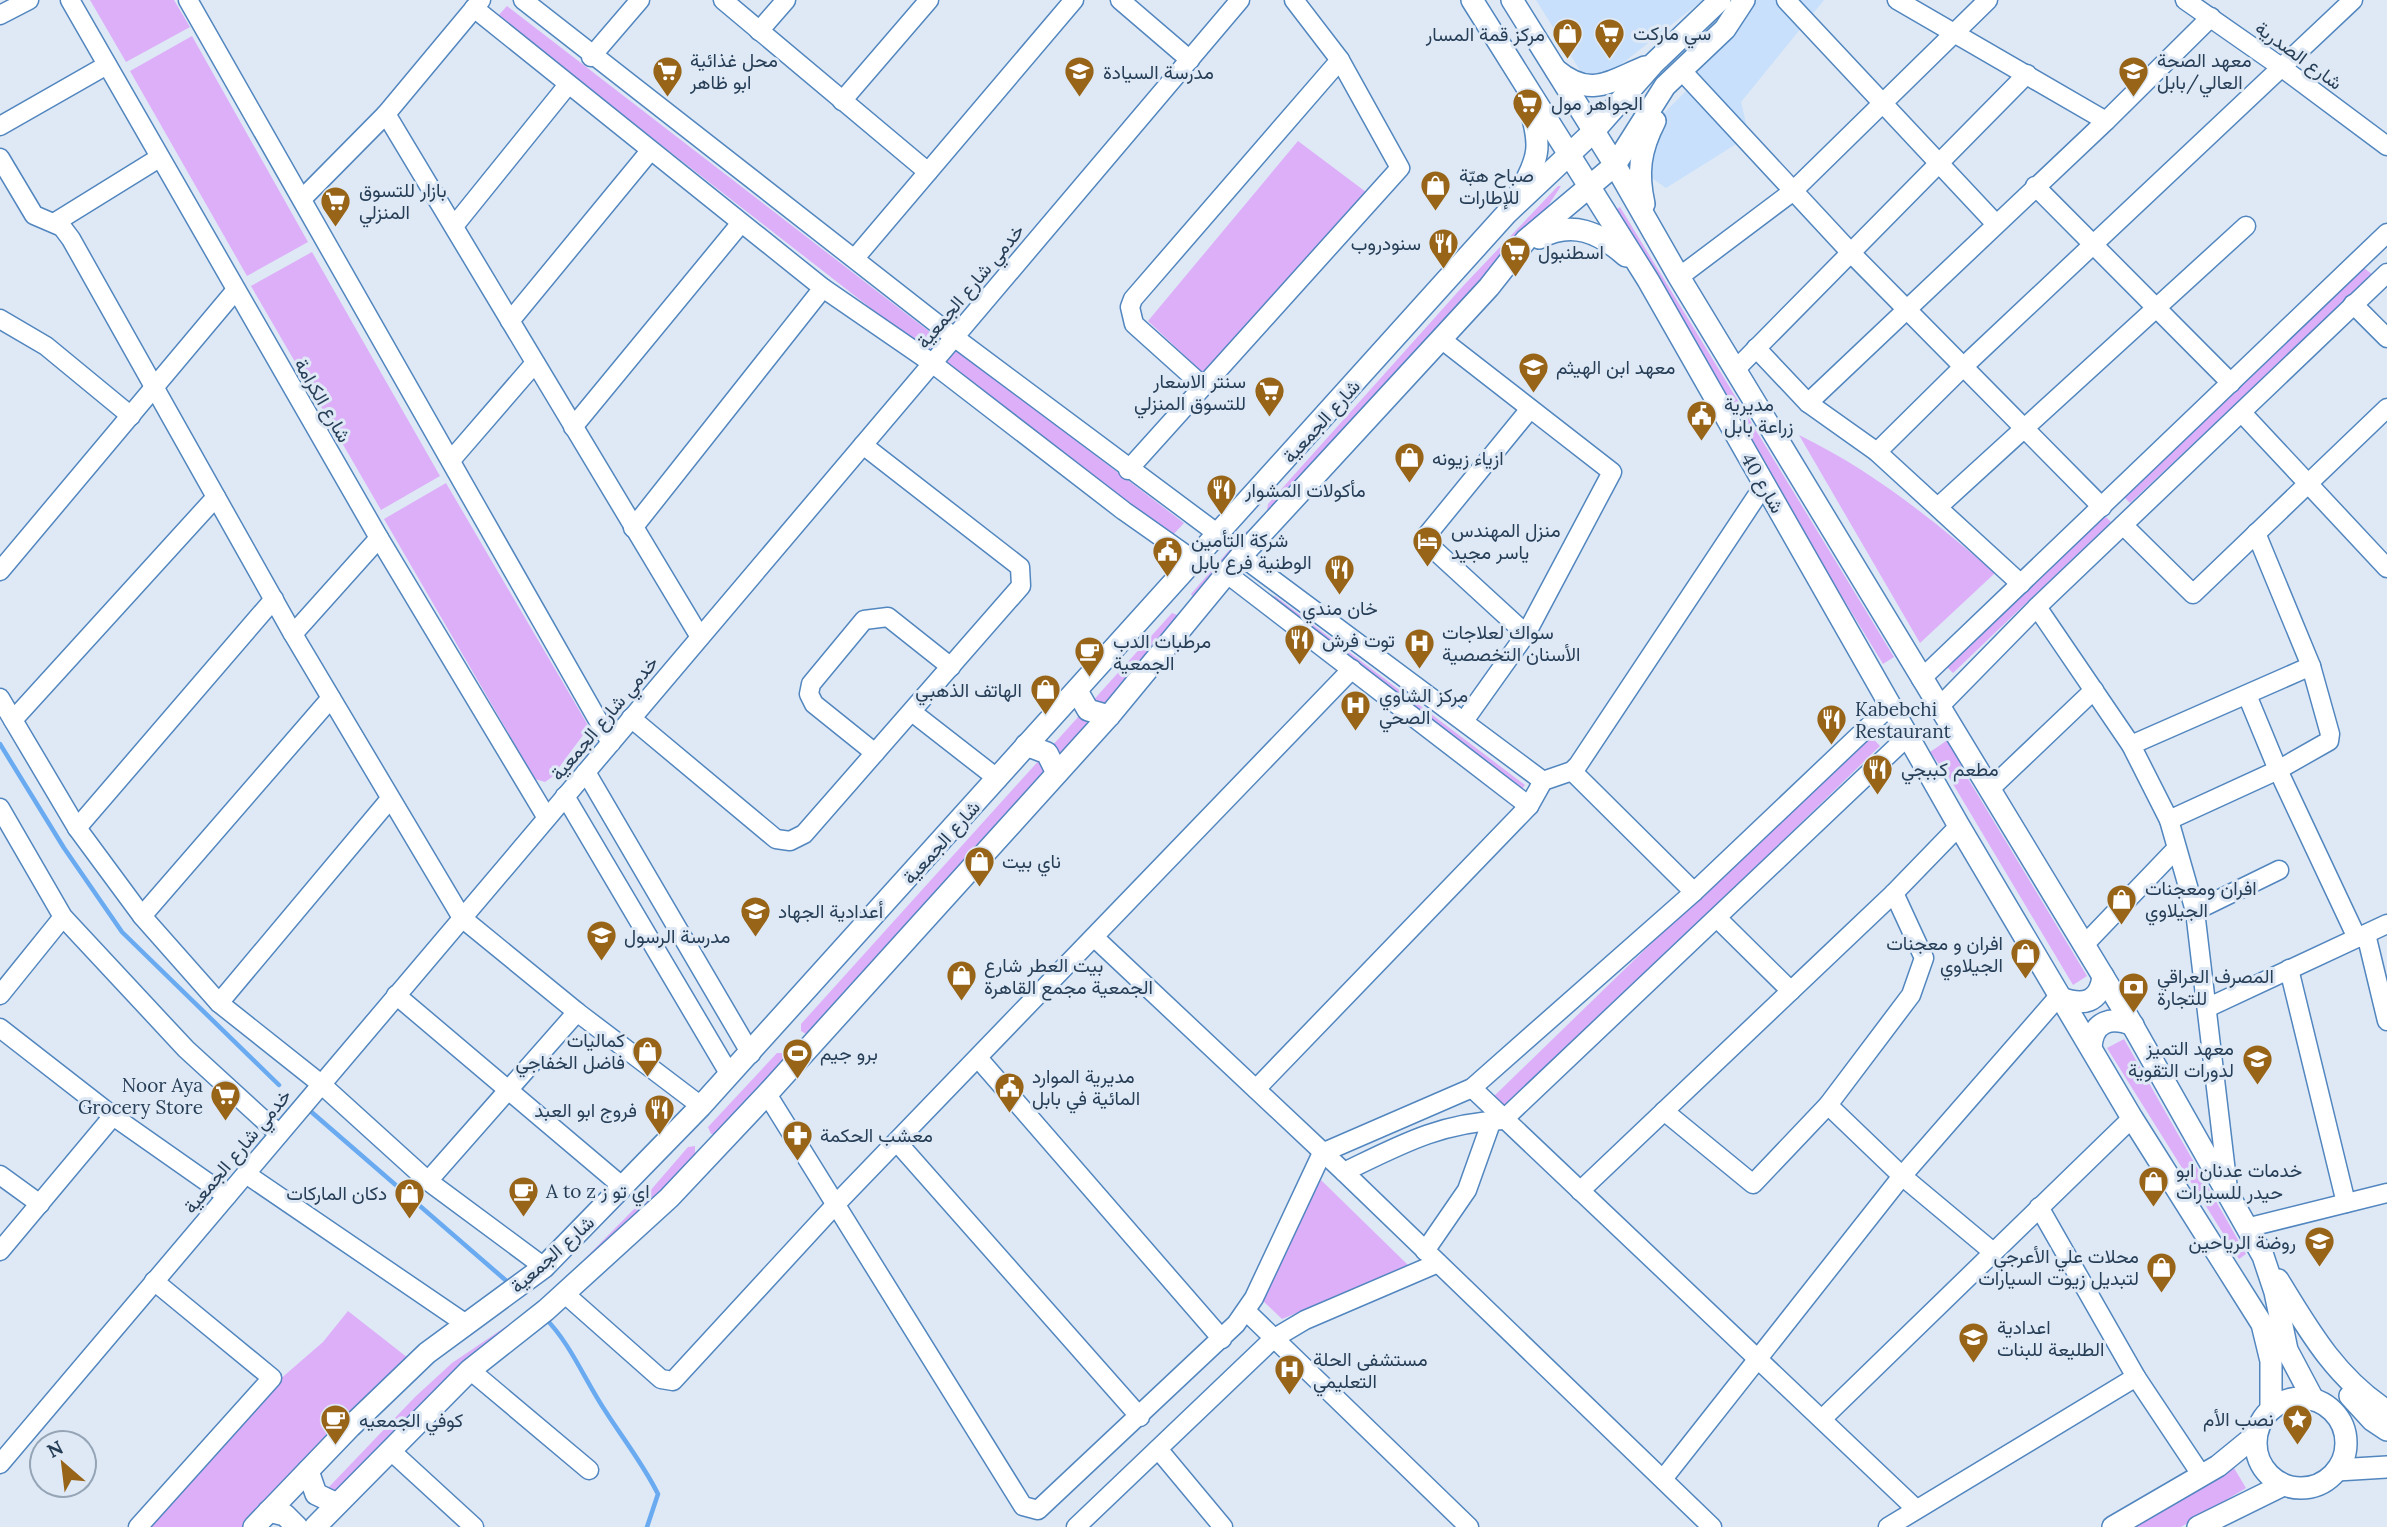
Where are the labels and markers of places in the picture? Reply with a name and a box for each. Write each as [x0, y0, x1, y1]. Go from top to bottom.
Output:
supermarket icon: سي ماركت [1593, 16, 1627, 60]
shop icon: مركز قمة المسار [1551, 17, 1585, 61]
place label: سي ماركت [1633, 21, 1711, 49]
place label: مركز قمة المسار [1425, 22, 1545, 46]
place label: محل غذائية ابو ظاهر [689, 48, 778, 94]
place label: معهد الصحة العالي/بابل [2157, 48, 2252, 98]
supermarket icon: محل غذائية ابو ظاهر [650, 54, 684, 98]
school or university icon: معهد الصحة العالي/بابل [2117, 54, 2151, 98]
school or university icon: مدرسة السيادة [1063, 55, 1097, 99]
place label: مدرسة السيادة [1103, 60, 1214, 84]
supermarket icon: الجواهر مول [1511, 86, 1545, 130]
place label: الجواهر مول [1551, 91, 1643, 115]
place label: صباح هبّة للإطارات [1459, 163, 1534, 210]
shop icon: صباح هبّة للإطارات [1419, 169, 1453, 213]
place label: بازار للتسوق المنزلي [359, 178, 447, 228]
supermarket icon: بازار للتسوق المنزلي [319, 184, 353, 228]
restaurant icon: سنودروب [1427, 226, 1461, 270]
place label: سنودروب [1351, 231, 1421, 255]
supermarket icon: اسطنبول [1498, 235, 1532, 279]
place label: اسطنبول [1538, 240, 1604, 264]
school or university icon: معهد ابن الهيثم [1516, 350, 1550, 394]
place label: معهد ابن الهيثم [1556, 355, 1675, 380]
place label: سنتر الاسعار للتسوق المنزلي [1134, 369, 1246, 419]
supermarket icon: سنتر الاسعار للتسوق المنزلي [1252, 375, 1286, 419]
place label: مديرية زراعة بابل [1724, 392, 1794, 438]
public building icon: مديرية زراعة بابل [1684, 398, 1718, 442]
shop icon: ازياء زيونه [1392, 441, 1426, 485]
place label: ازياء زيونه [1432, 446, 1504, 470]
restaurant icon: مأكولات المشوار [1205, 473, 1239, 517]
place label: مأكولات المشوار [1244, 478, 1366, 502]
place label: منزل المهندس ياسر مجيد [1451, 518, 1561, 564]
hotel icon: منزل المهندس ياسر مجيد [1411, 524, 1445, 568]
place label: شركة التأمين الوطنية فرع بابل [1191, 528, 1312, 575]
public building icon: شركة التأمين الوطنية فرع بابل [1151, 534, 1185, 578]
restaurant icon: خان مندي [1323, 552, 1357, 596]
place label: خان مندي [1302, 596, 1378, 624]
place label: سواك لعلاجات الأسنان التخصصية [1442, 620, 1580, 666]
restaurant icon: توت فرش [1282, 623, 1316, 667]
hospital icon: سواك لعلاجات الأسنان التخصصية [1402, 626, 1436, 670]
place label: توت فرش [1322, 628, 1395, 652]
place label: مرطبات الدب الجمعية [1113, 629, 1211, 675]
cafe icon: مرطبات الدب الجمعية [1073, 635, 1107, 679]
shop icon: الهاتف الذهبي [1028, 673, 1062, 717]
place label: الهاتف الذهبي [915, 678, 1022, 706]
place label: مركز الشاوي الصحي [1379, 683, 1468, 733]
hospital icon: مركز الشاوي الصحي [1339, 689, 1373, 733]
place label: Kabebchi Restaurant [1855, 697, 1952, 743]
restaurant icon: Kabebchi Restaurant [1815, 703, 1849, 747]
restaurant icon: مطعم كببجي [1861, 752, 1895, 796]
place label: مطعم كببجي [1901, 757, 1999, 785]
shop icon: ناي بيت [962, 844, 996, 888]
place label: ناي بيت [1002, 849, 1061, 877]
place label: افران ومعجنات الجيلاوي [2145, 876, 2257, 926]
shop icon: افران ومعجنات الجيلاوي [2105, 882, 2139, 926]
school or university icon: أعدادية الجهاد [738, 894, 772, 938]
place label: أعدادية الجهاد [778, 899, 883, 923]
school or university icon: مدرسة الرسول [584, 919, 618, 963]
place label: مدرسة الرسول [624, 924, 730, 948]
place label: افران و معجنات الجيلاوي [1886, 931, 2003, 981]
shop icon: افران و معجنات الجيلاوي [2009, 937, 2043, 981]
place label: بيت العطر شارع الجمعية مجمع القاهرة [984, 953, 1153, 1001]
shop icon: بيت العطر شارع الجمعية مجمع القاهرة [944, 959, 978, 1003]
place label: المصرف العراقي للتجارة [2157, 964, 2274, 1010]
bank icon: المصرف العراقي للتجارة [2117, 970, 2151, 1014]
place label: كماليات فاضل الخفاجي [515, 1028, 625, 1078]
shop icon: كماليات فاضل الخفاجي [631, 1034, 665, 1078]
sports icon: برو جيم [780, 1036, 814, 1080]
place label: معهد التميز لدورات التقوية [2128, 1036, 2234, 1082]
place label: برو جيم [820, 1041, 878, 1066]
school or university icon: معهد التميز لدورات التقوية [2240, 1042, 2274, 1086]
place label: مديرية الموارد المائية في بابل [1032, 1064, 1140, 1114]
public building icon: مديرية الموارد المائية في بابل [992, 1070, 1026, 1114]
place label: Noor Aya Grocery Store [78, 1073, 203, 1119]
supermarket icon: Noor Aya Grocery Store [209, 1079, 243, 1123]
restaurant icon: فروج ابو العبد [643, 1093, 677, 1137]
place label: فروج ابو العبد [534, 1098, 637, 1123]
pharmacy icon: معشب الحكمة [780, 1118, 814, 1162]
place label: معشب الحكمة [820, 1123, 933, 1147]
place label: خدمات عدنان ابو حيدر للسيارات [2176, 1158, 2302, 1204]
shop icon: خدمات عدنان ابو حيدر للسيارات [2136, 1164, 2170, 1208]
cafe icon: A to z اي تو ز [506, 1174, 540, 1218]
shop icon: دكان الماركات [393, 1176, 427, 1220]
place label: A to z اي تو ز [545, 1179, 650, 1207]
place label: دكان الماركات [286, 1181, 387, 1205]
school or university icon: روضة الرياحين [2302, 1225, 2336, 1269]
place label: روضة الرياحين [2189, 1230, 2296, 1254]
place label: محلات علي الأعرجي لتبديل زيوت السيارات [1978, 1244, 2139, 1290]
shop icon: محلات علي الأعرجي لتبديل زيوت السيارات [2145, 1250, 2179, 1294]
place label: اعدادية الطليعة للبنات [1997, 1315, 2104, 1361]
school or university icon: اعدادية الطليعة للبنات [1957, 1321, 1991, 1365]
place label: مستشفى الحلة التعليمي [1313, 1347, 1428, 1397]
hospital icon: مستشفى الحلة التعليمي [1273, 1353, 1307, 1397]
place icon: نصب الأم [2280, 1402, 2314, 1446]
cafe icon: كوفي الجمعيه [319, 1403, 353, 1447]
place label: نصب الأم [2203, 1407, 2274, 1432]
place label: كوفي الجمعيه [359, 1408, 463, 1436]

